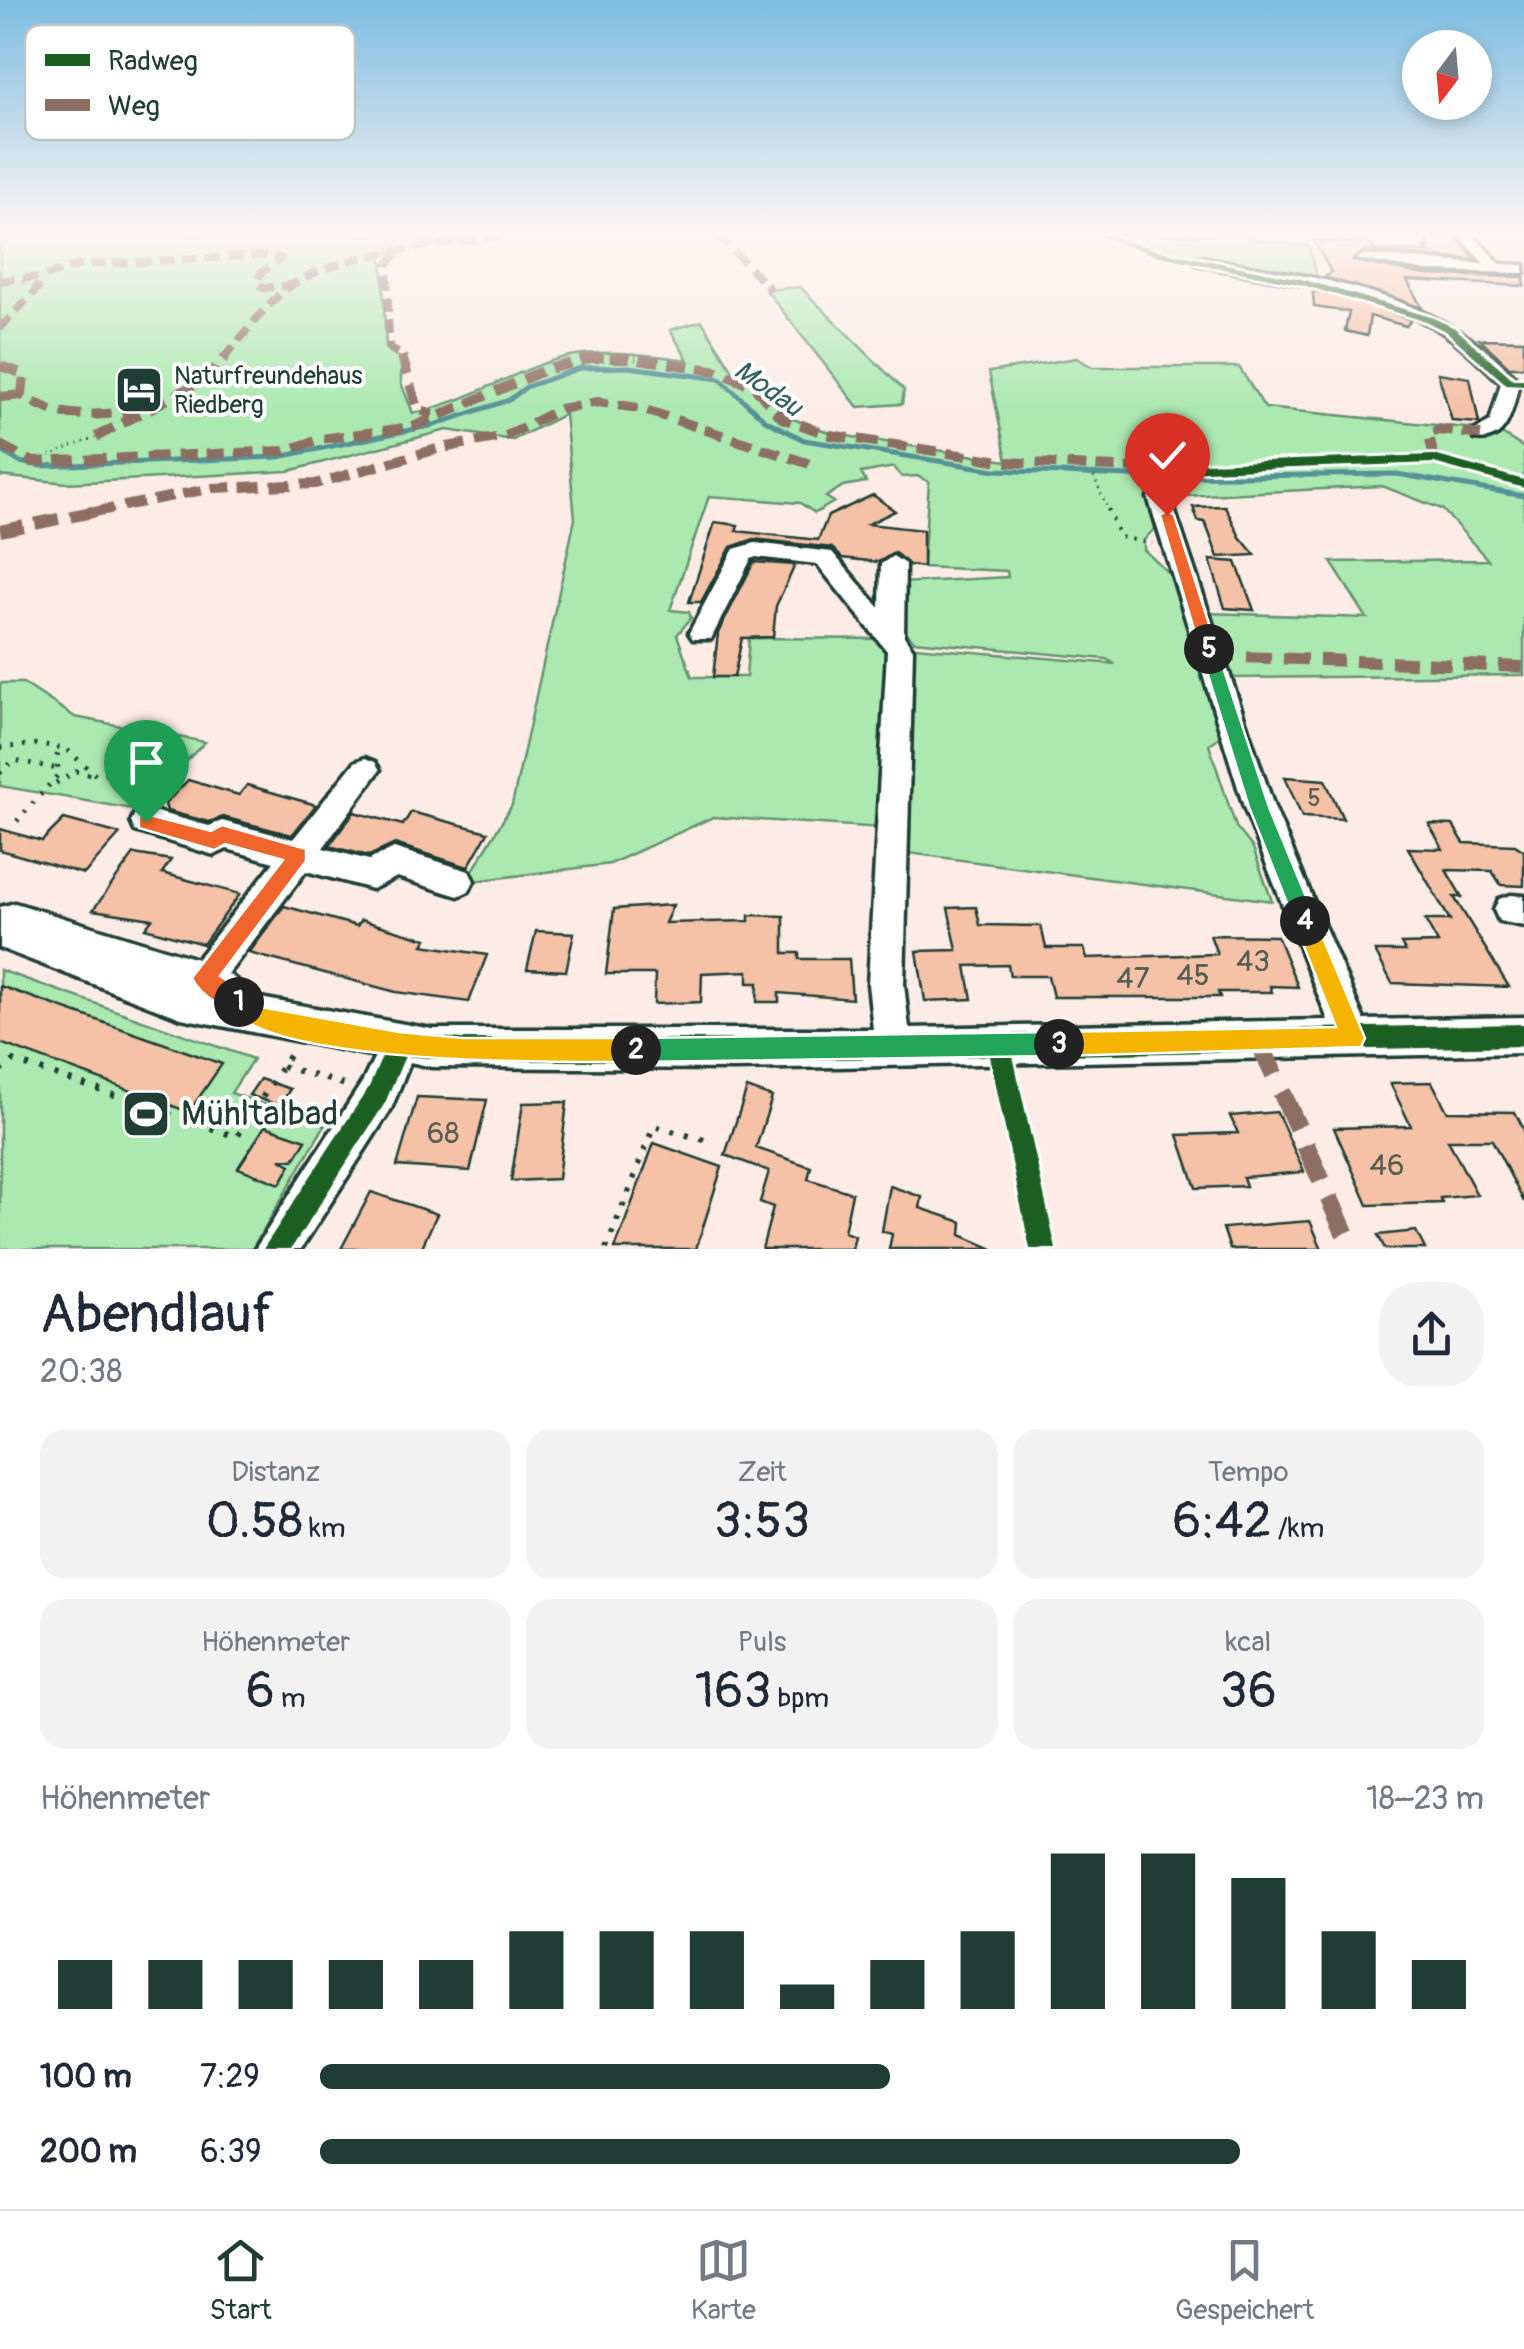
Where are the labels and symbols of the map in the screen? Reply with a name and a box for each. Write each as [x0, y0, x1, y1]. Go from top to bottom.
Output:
legend [25, 25, 355, 140]
north arrow [1402, 30, 1492, 120]
text: Radweg [108, 44, 198, 79]
text: Weg [108, 89, 160, 124]
water label: Modau [727, 353, 811, 426]
place label: Naturfreundehaus Riedberg [174, 361, 362, 421]
hotel icon: Naturfreundehaus Riedberg [113, 364, 165, 416]
pin [1125, 413, 1210, 516]
pin: 5 [1184, 624, 1234, 674]
pin [104, 720, 189, 823]
house number: 5 [1307, 783, 1321, 814]
pin: 4 [1280, 896, 1330, 946]
house number: 43 [1236, 943, 1270, 980]
house number: 45 [1176, 957, 1210, 994]
house number: 47 [1116, 960, 1150, 997]
pin: 1 [214, 977, 264, 1027]
pin: 3 [1034, 1019, 1084, 1069]
pin: 2 [611, 1025, 661, 1075]
sports icon: Mühltalbad [120, 1088, 172, 1140]
place label: Mühltalbad [181, 1092, 338, 1136]
house number: 68 [427, 1115, 459, 1152]
house number: 46 [1370, 1147, 1404, 1184]

